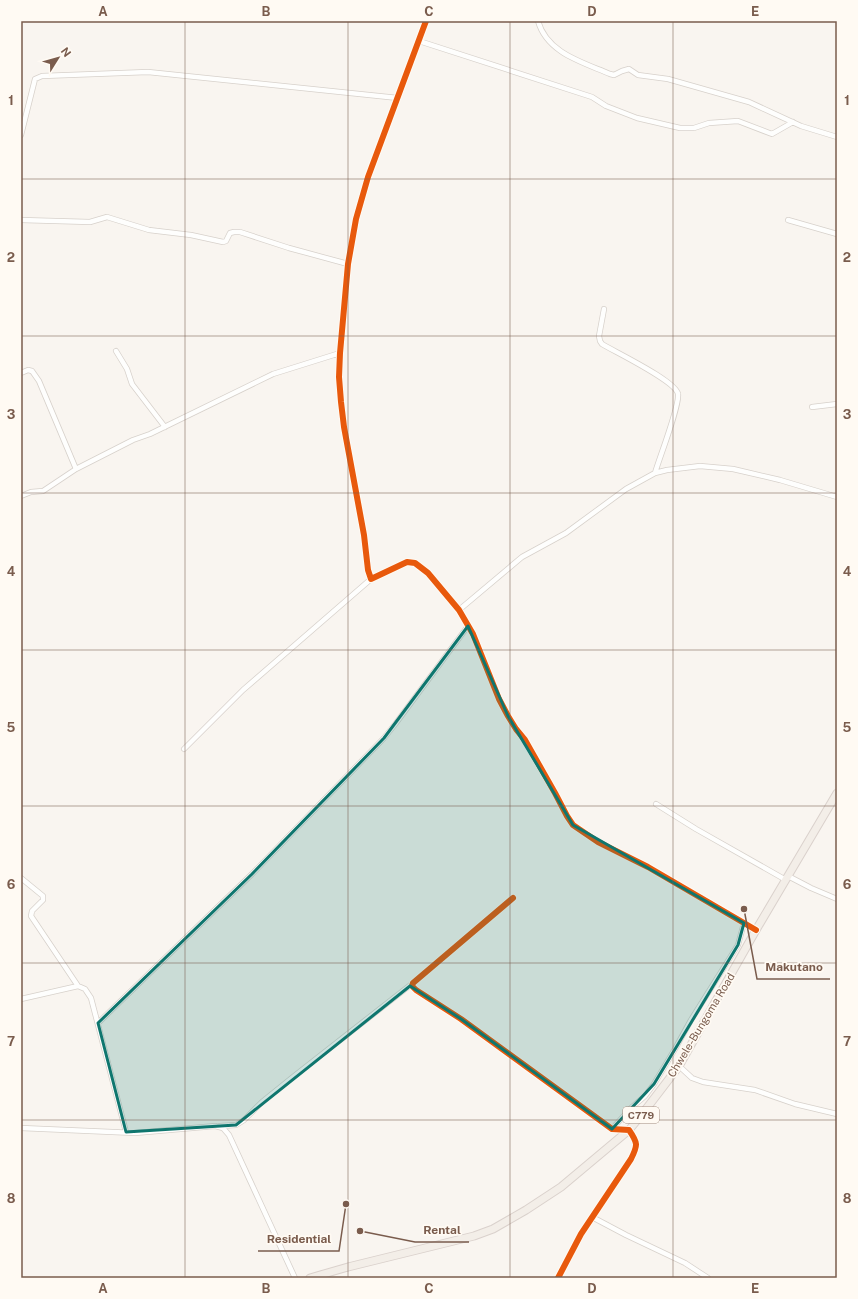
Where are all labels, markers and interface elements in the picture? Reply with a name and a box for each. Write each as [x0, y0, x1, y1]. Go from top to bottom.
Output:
text: A [98, 4, 108, 19]
text: B [262, 4, 271, 19]
text: C [424, 4, 434, 19]
text: D [587, 4, 597, 19]
text: E [751, 4, 759, 19]
north arrow [38, 38, 78, 78]
text: N [59, 45, 73, 59]
text: 1 [8, 93, 14, 108]
text: 1 [844, 93, 850, 108]
text: 2 [7, 250, 15, 265]
text: 2 [843, 250, 851, 265]
text: 3 [7, 407, 16, 422]
text: 3 [843, 407, 852, 422]
text: 4 [7, 564, 16, 579]
text: 4 [843, 564, 852, 579]
text: 5 [7, 720, 16, 735]
text: 5 [843, 720, 852, 735]
text: 6 [7, 877, 16, 892]
text: 6 [843, 877, 852, 892]
callout: Makutano [757, 955, 830, 979]
text: Makutano [765, 960, 823, 974]
street label: Chwele-Bungoma Road [665, 971, 737, 1079]
text: 7 [7, 1034, 15, 1049]
text: 7 [843, 1034, 851, 1049]
road number: C779 [623, 1107, 659, 1123]
text: 8 [7, 1191, 16, 1206]
text: 8 [843, 1191, 852, 1206]
callout: Rental [415, 1218, 469, 1242]
text: Rental [423, 1223, 461, 1237]
callout: Residential [258, 1227, 339, 1251]
text: Residential [267, 1232, 331, 1246]
text: A [98, 1281, 108, 1296]
text: B [262, 1281, 271, 1296]
text: C [424, 1281, 434, 1296]
text: D [587, 1281, 597, 1296]
text: E [751, 1281, 759, 1296]

